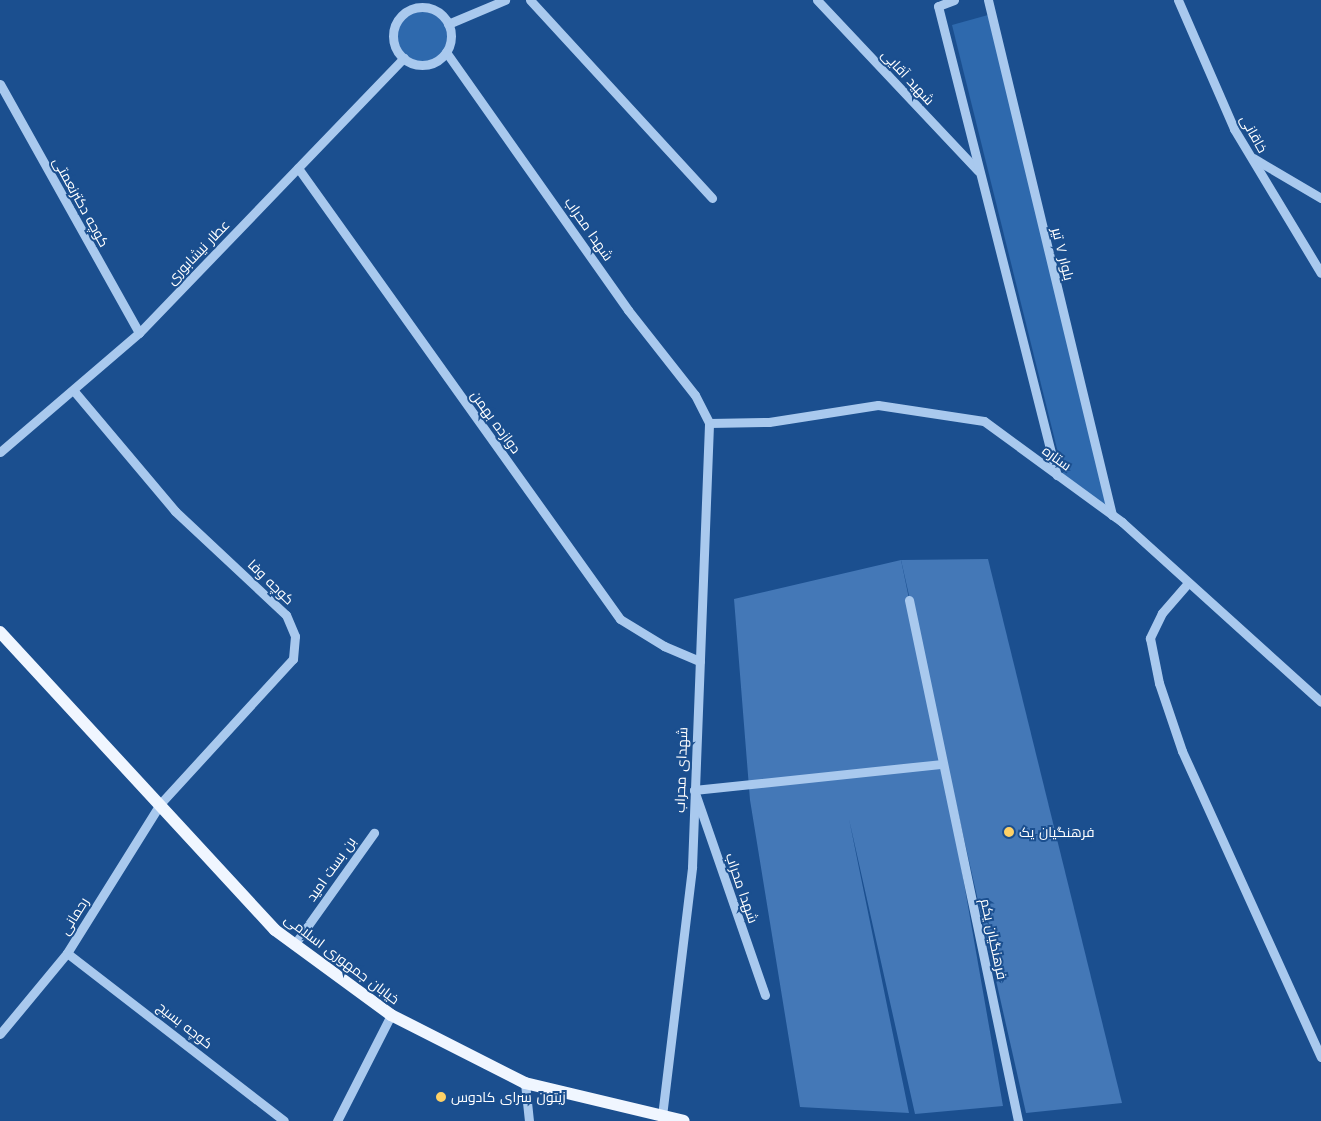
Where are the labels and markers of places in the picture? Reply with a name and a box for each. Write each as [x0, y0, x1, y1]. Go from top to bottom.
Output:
place label: فرهنگیان یک [1019, 824, 1094, 840]
marker: فرهنگیان یک [1003, 826, 1015, 838]
place label: زیتون سرای کادوس [451, 1089, 566, 1105]
marker: زیتون سرای کادوس [435, 1091, 447, 1103]

